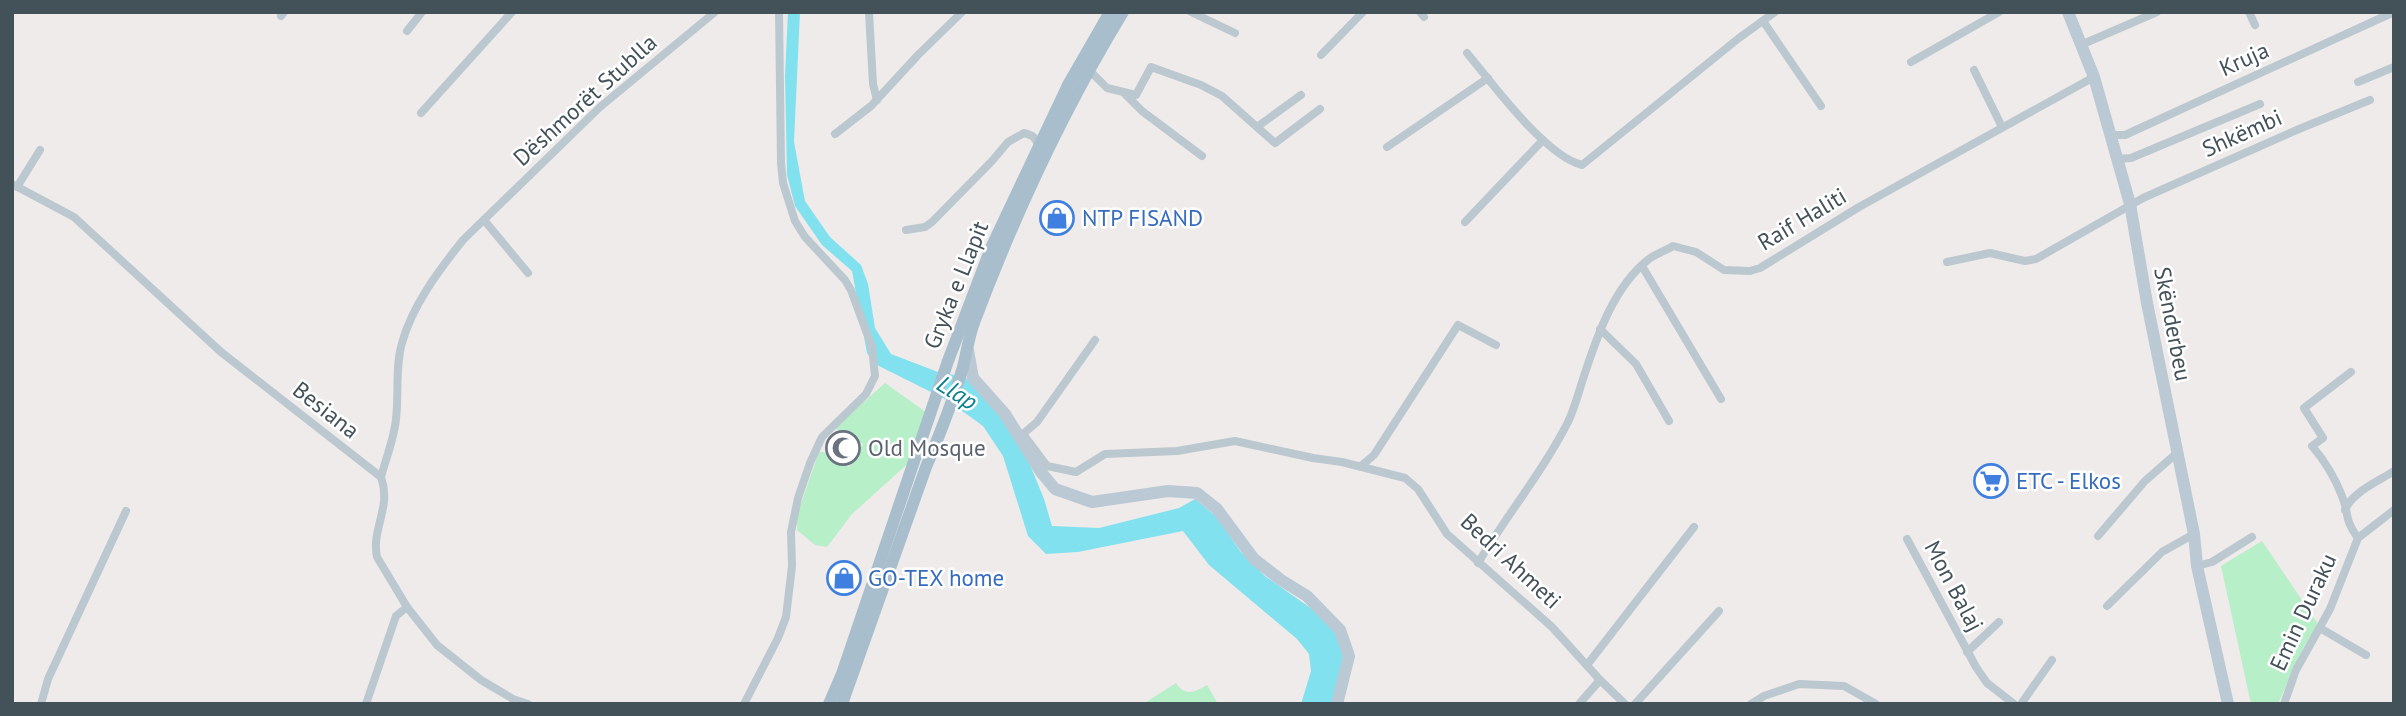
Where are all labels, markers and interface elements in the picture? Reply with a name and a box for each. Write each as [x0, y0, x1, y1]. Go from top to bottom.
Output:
street label: Dëshmorët Stublla [507, 28, 662, 172]
street label: Kruja [2215, 35, 2273, 82]
street label: Shkëmbi [2197, 102, 2286, 163]
street label: Raif Haliti [1752, 181, 1851, 256]
shop icon: NTP FISAND [1038, 199, 1076, 237]
place label: NTP FISAND [1082, 203, 1203, 232]
street label: Gryka e Llapit [917, 216, 994, 353]
street label: Skënderbeu [2148, 264, 2199, 383]
water label: Llap [931, 368, 983, 417]
street label: Besiana [287, 375, 365, 445]
mosque icon: Old Mosque [824, 429, 862, 467]
place label: Old Mosque [868, 433, 986, 462]
supermarket icon: ETC - Elkos [1972, 462, 2010, 500]
place label: ETC - Elkos [2016, 466, 2121, 495]
street label: Bedri Ahmeti [1455, 507, 1568, 615]
street label: Mon Balaj [1919, 536, 1990, 636]
street label: Emin Duraku [2263, 549, 2342, 675]
shop icon: GO-TEX home [825, 559, 863, 597]
place label: GO-TEX home [868, 563, 1004, 592]

